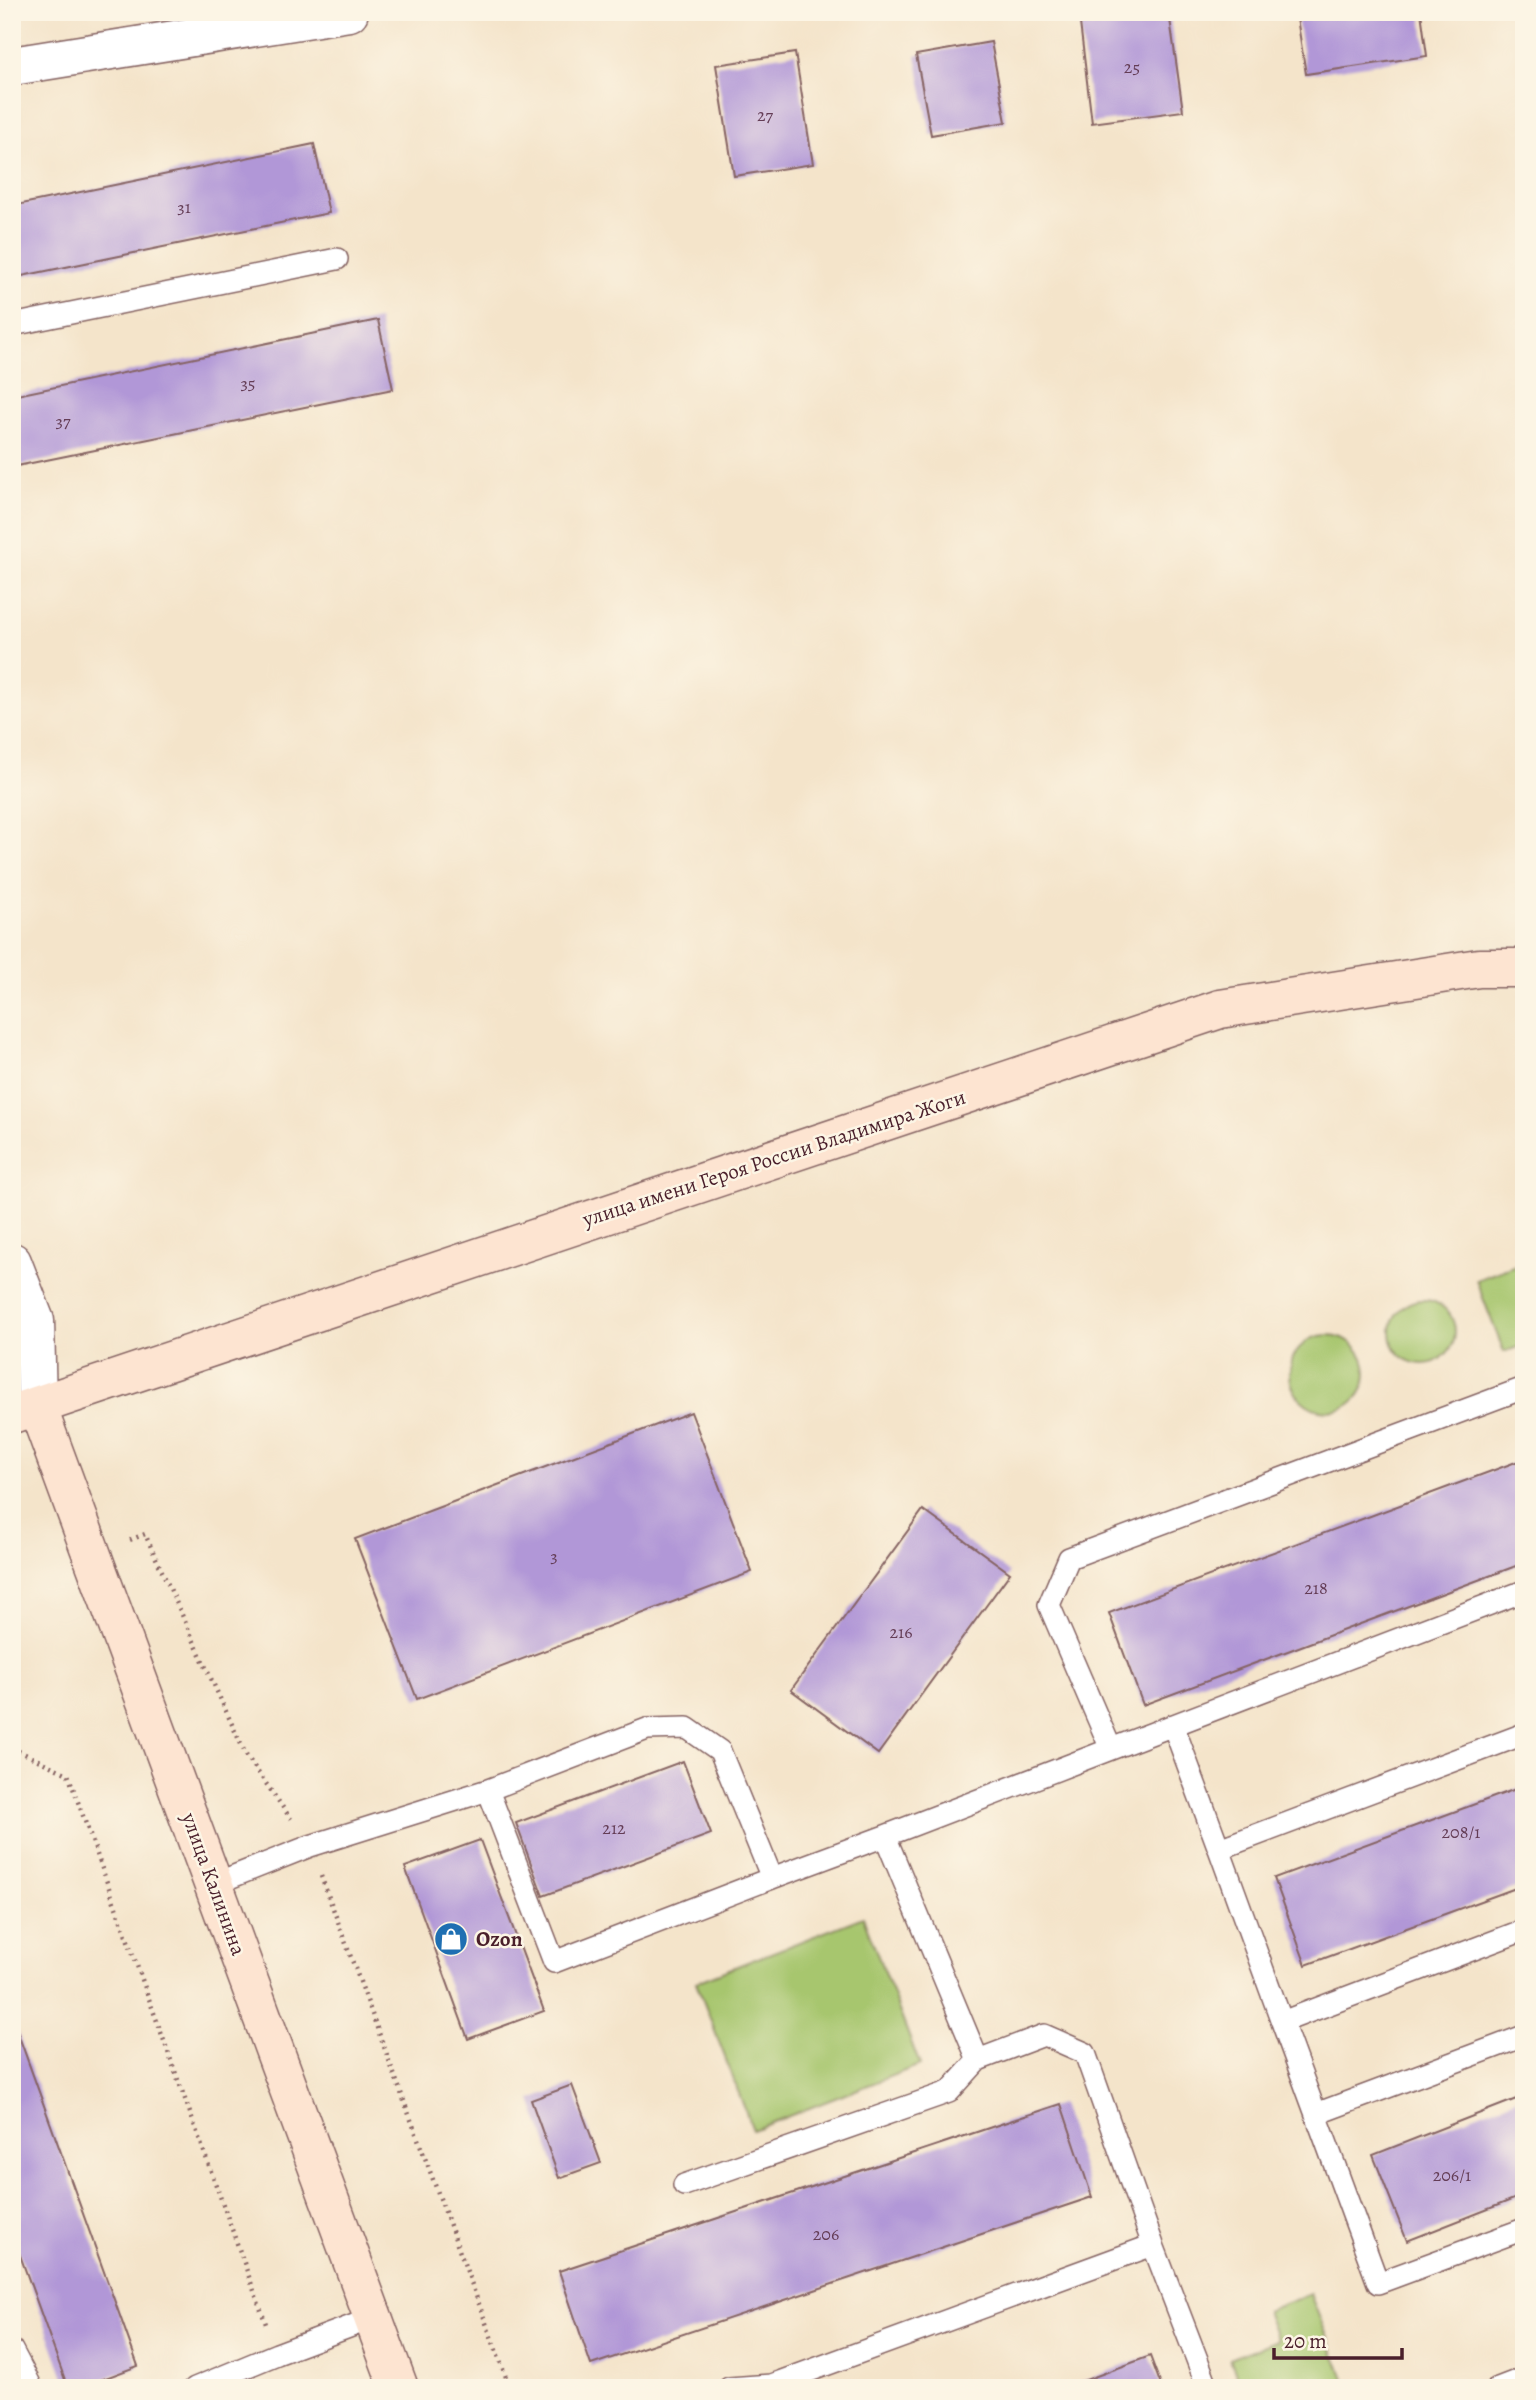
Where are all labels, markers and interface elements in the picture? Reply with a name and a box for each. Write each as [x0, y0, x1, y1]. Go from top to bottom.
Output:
house number: 25 [1124, 55, 1140, 79]
house number: 27 [757, 103, 773, 127]
house number: 31 [177, 195, 191, 219]
house number: 35 [240, 371, 256, 395]
house number: 37 [55, 409, 71, 433]
street label: улица имени Героя России Владимира Жоги [578, 1083, 969, 1234]
house number: 3 [550, 1544, 558, 1568]
house number: 218 [1304, 1576, 1328, 1600]
house number: 216 [889, 1620, 913, 1644]
street label: улица Калинина [175, 1808, 253, 1959]
house number: 212 [602, 1816, 626, 1840]
house number: 208/1 [1442, 1820, 1480, 1844]
shop icon: Ozon [432, 1920, 470, 1958]
place label: Ozon [476, 1925, 523, 1953]
house number: 206/1 [1433, 2163, 1471, 2187]
house number: 206 [813, 2222, 839, 2246]
scale bar [1274, 2316, 1401, 2360]
text: 20 m [1284, 2327, 1327, 2355]

